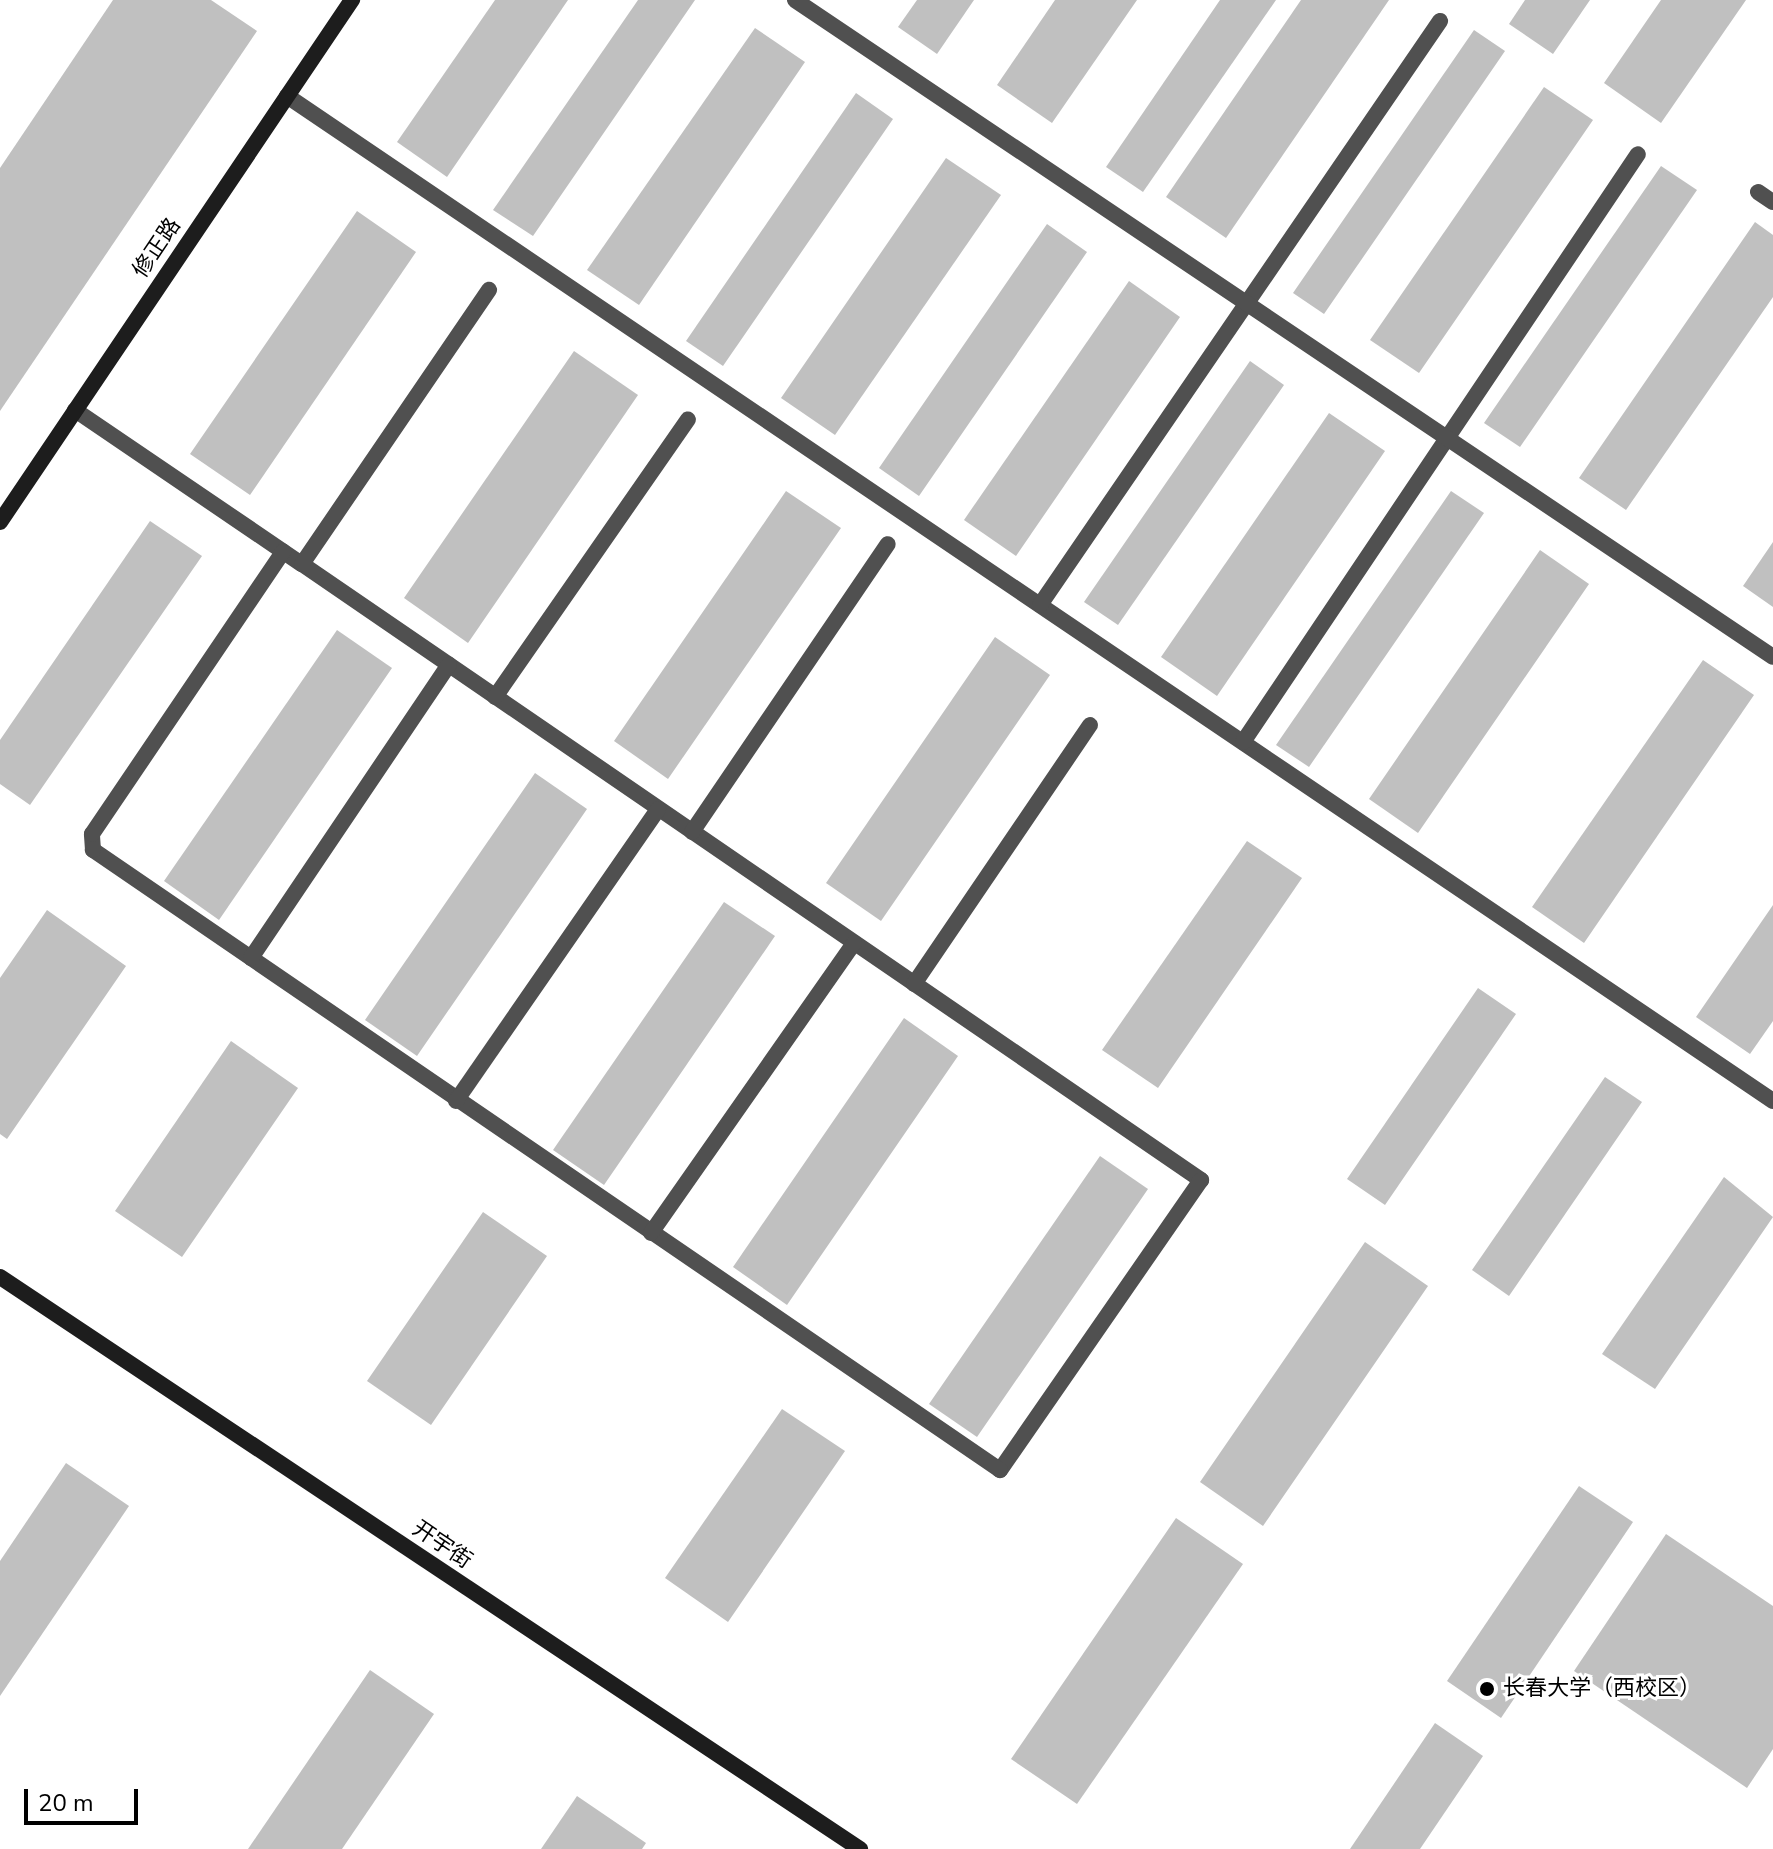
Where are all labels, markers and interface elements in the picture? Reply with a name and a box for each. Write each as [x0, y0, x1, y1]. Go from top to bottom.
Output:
street label: 修正路 [128, 213, 186, 283]
street label: 开宇街 [407, 1516, 477, 1574]
place label: 长春大学（西校区） [1503, 1676, 1701, 1702]
marker: 长春大学（西校区） [1478, 1680, 1496, 1698]
scale bar [28, 1773, 142, 1823]
text: 20 m [38, 1787, 94, 1819]

